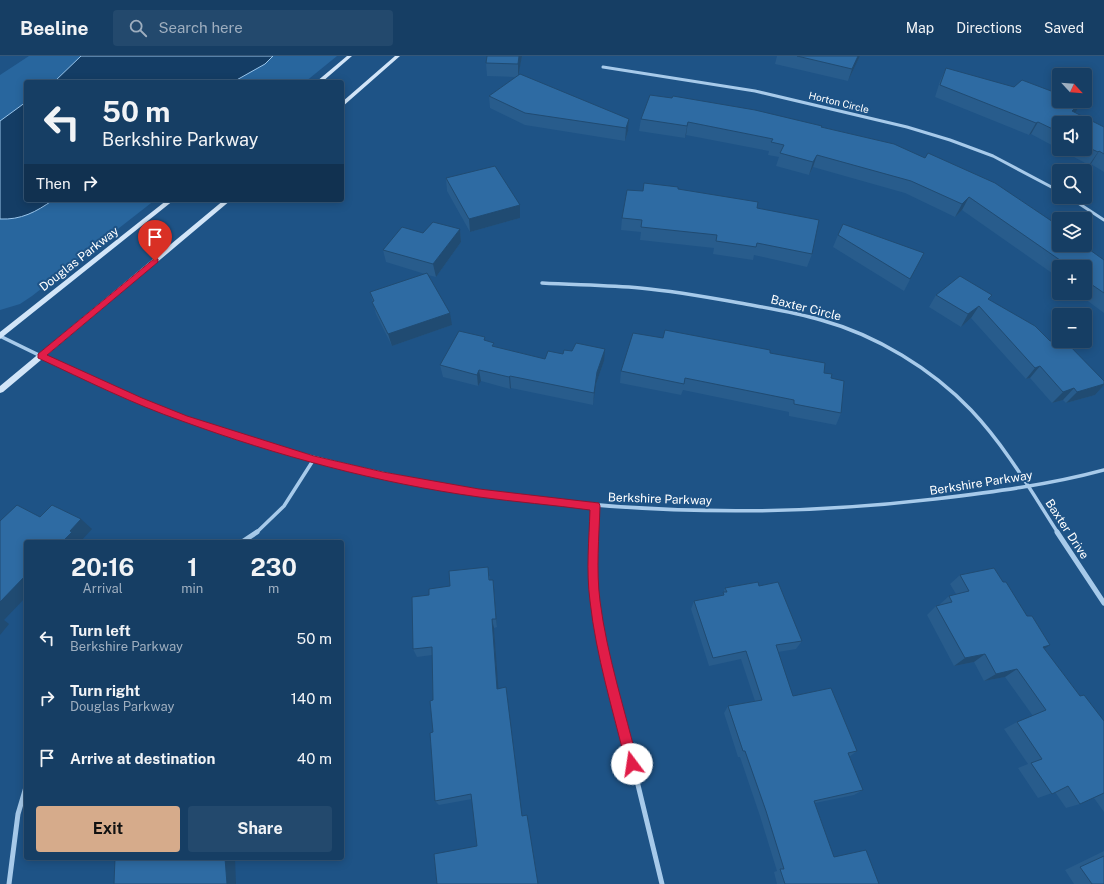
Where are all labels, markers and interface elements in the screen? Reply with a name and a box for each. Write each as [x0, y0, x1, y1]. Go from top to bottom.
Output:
search box [113, 10, 393, 46]
text: Beeline [20, 17, 89, 39]
icon: search [127, 17, 149, 39]
text: Search here [159, 19, 243, 36]
text: Map [906, 20, 934, 36]
text: Directions [956, 20, 1022, 36]
text: Saved [1044, 20, 1084, 36]
north arrow [1052, 68, 1092, 108]
map controls [1052, 68, 1092, 348]
street label: Horton Circle [808, 89, 871, 115]
text: 50 m [102, 95, 170, 128]
icon: left [36, 96, 88, 148]
button: sound [1052, 116, 1092, 156]
text: Berkshire Parkway [102, 129, 258, 150]
button: search [1052, 164, 1092, 204]
icon: right [79, 172, 101, 194]
text: Then [36, 175, 71, 192]
button: layers [1052, 212, 1092, 252]
pin [138, 220, 172, 261]
street label: Douglas Parkway [37, 223, 122, 294]
icon: arrive [144, 226, 166, 248]
button: + [1052, 260, 1092, 300]
street label: Baxter Circle [769, 292, 843, 324]
button: − [1052, 308, 1092, 348]
street label: Berkshire Parkway [928, 468, 1034, 498]
street label: Berkshire Parkway [608, 490, 713, 508]
street label: Baxter Drive [1042, 496, 1092, 562]
text: 20:16 [71, 553, 134, 581]
text: 1 [187, 553, 197, 581]
text: 230 [250, 553, 297, 581]
text: Arrival [83, 581, 123, 596]
text: min [181, 581, 203, 596]
text: m [268, 581, 279, 596]
text: Turn left [70, 622, 131, 639]
icon: left [36, 627, 58, 649]
text: 50 m [297, 630, 332, 647]
text: Berkshire Parkway [70, 639, 183, 654]
text: Turn right [70, 682, 140, 699]
icon: right [36, 687, 58, 709]
text: 140 m [291, 690, 332, 707]
text: Douglas Parkway [70, 699, 174, 714]
position arrow [611, 743, 653, 785]
icon: arrive [36, 747, 58, 769]
text: Arrive at destination [70, 750, 215, 767]
text: 40 m [297, 750, 332, 767]
button: Exit [36, 806, 180, 852]
button: Share [188, 806, 332, 852]

